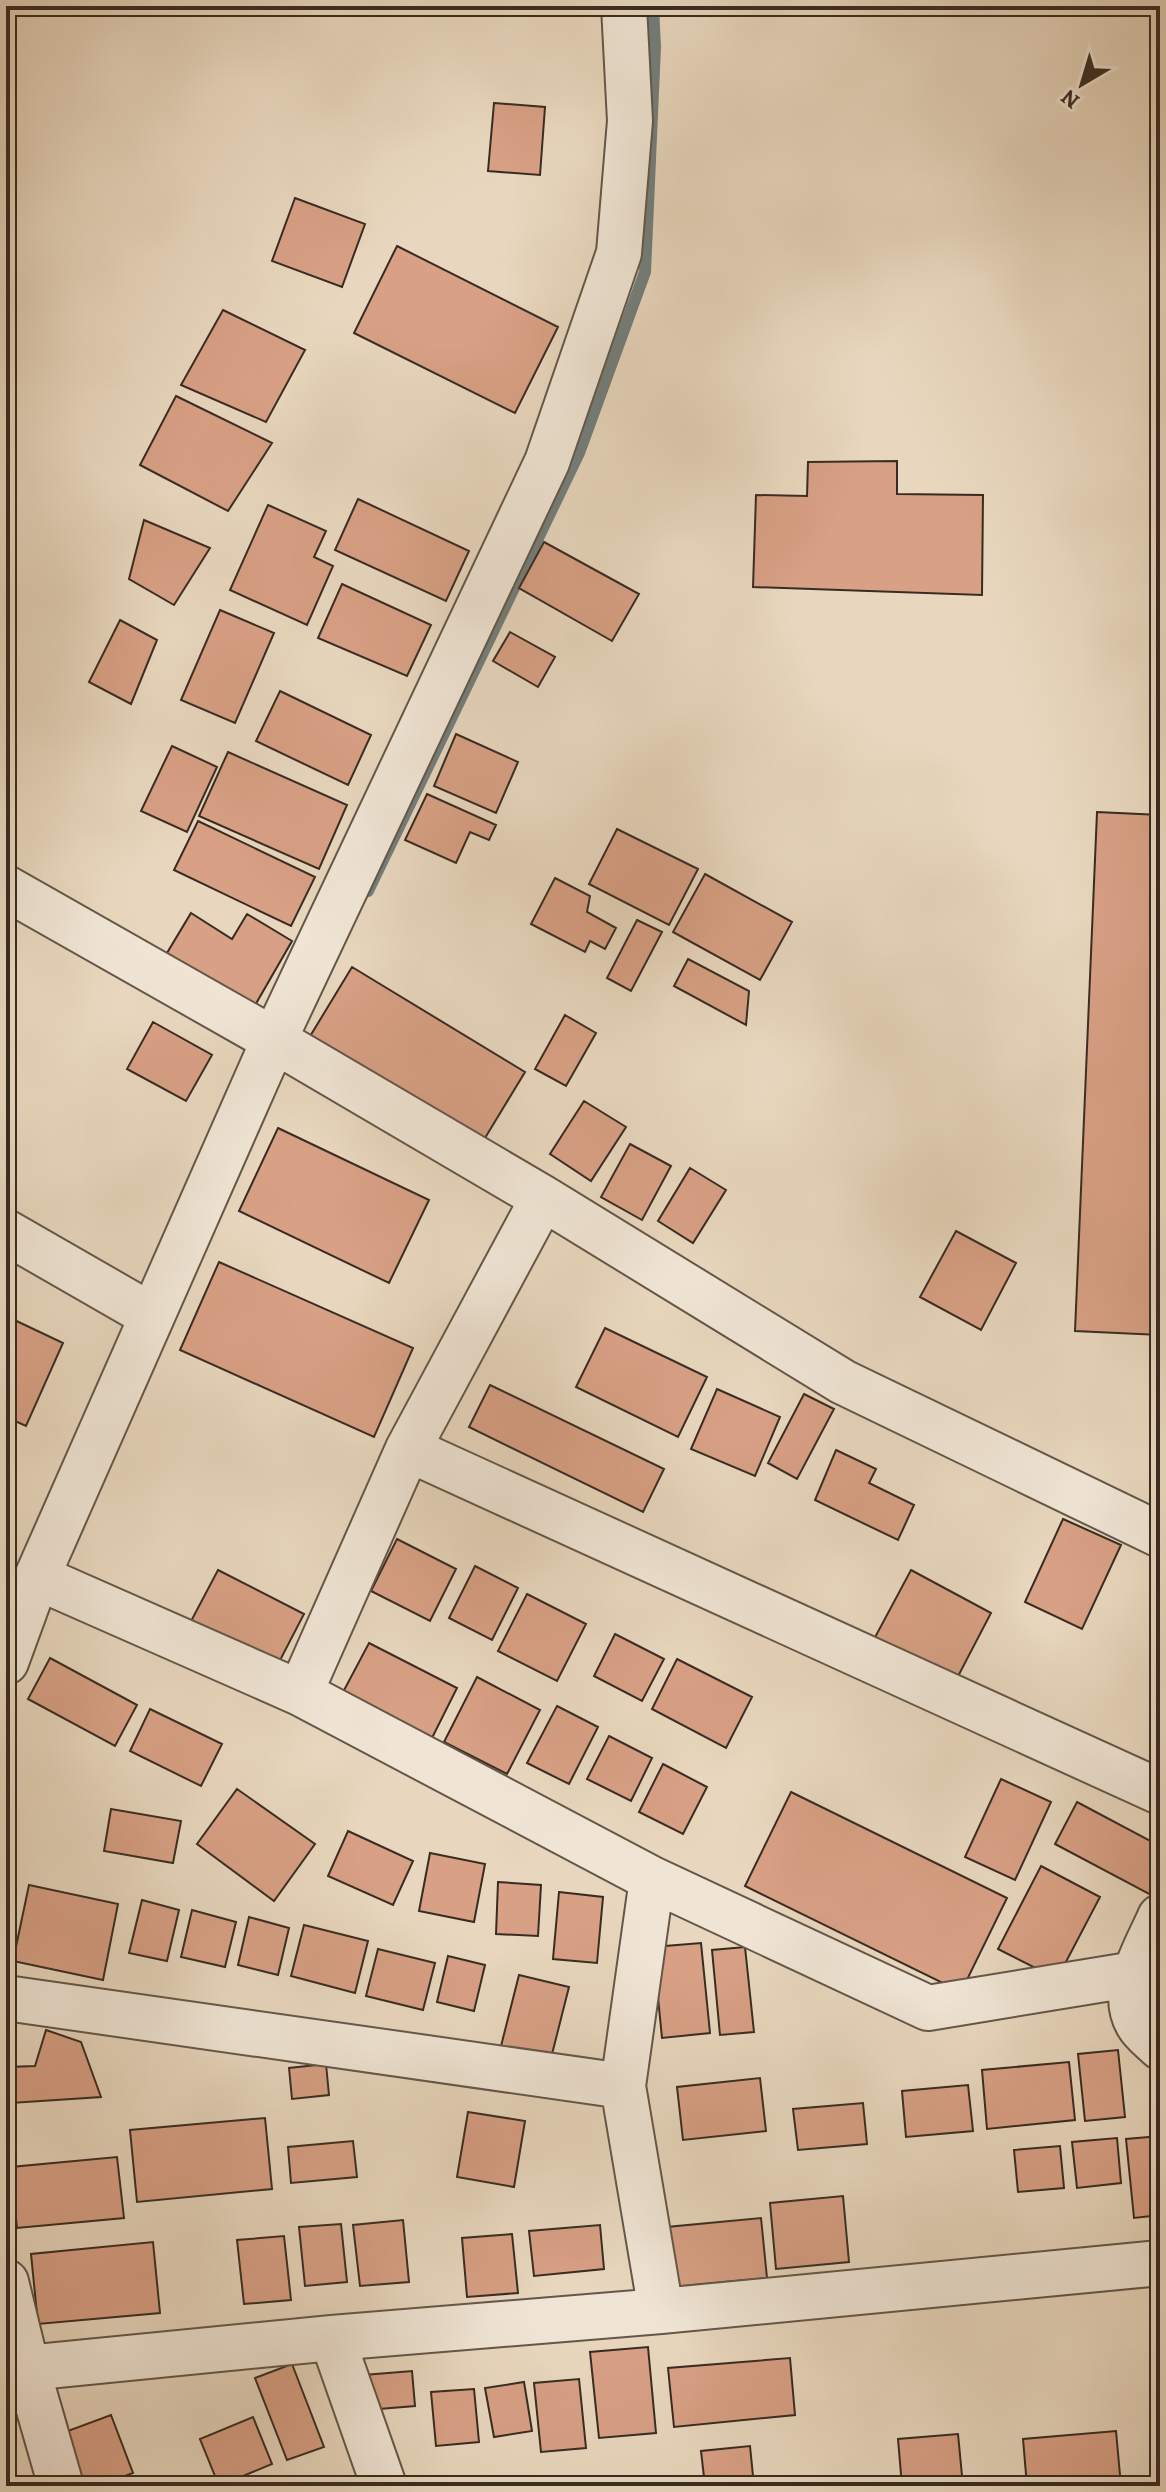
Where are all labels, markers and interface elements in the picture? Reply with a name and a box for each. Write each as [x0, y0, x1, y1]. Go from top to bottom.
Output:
north arrow [1042, 44, 1122, 124]
text: N [1055, 82, 1086, 116]

